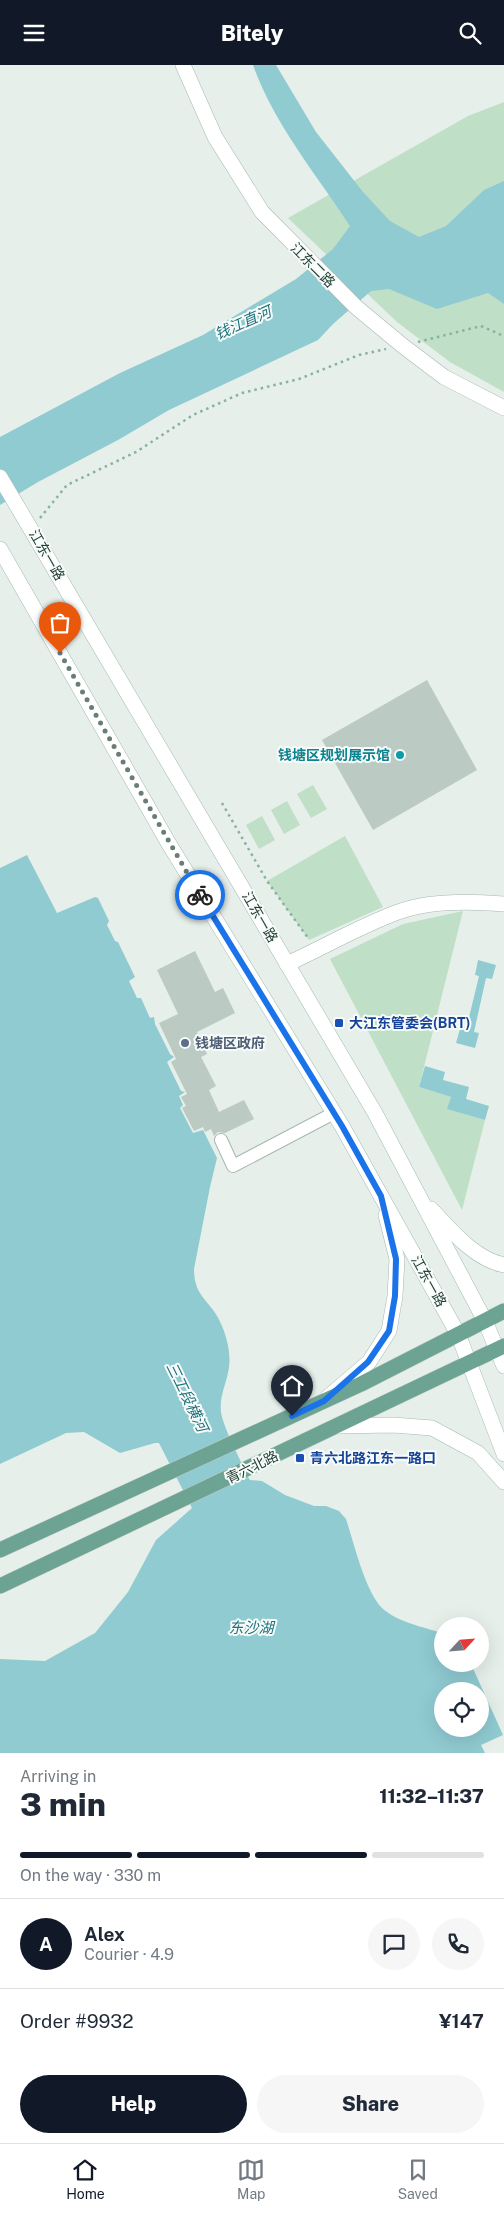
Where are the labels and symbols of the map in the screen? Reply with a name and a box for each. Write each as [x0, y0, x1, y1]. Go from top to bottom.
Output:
street label: 江东二路 [288, 240, 338, 290]
water label: 钱江直河 [212, 301, 276, 343]
street label: 江东一路 [26, 527, 68, 583]
pin [39, 602, 81, 653]
place label: 钱塘区规划展示馆 [278, 747, 390, 763]
marker: 钱塘区规划展示馆 [394, 749, 406, 761]
courier [175, 870, 225, 920]
street label: 江东一路 [239, 889, 281, 945]
place label: 大江东管委会(BRT) [349, 1015, 470, 1031]
marker: 大江东管委会(BRT) [333, 1017, 345, 1029]
place label: 钱塘区政府 [195, 1035, 265, 1051]
marker: 钱塘区政府 [179, 1037, 191, 1049]
street label: 江东一路 [408, 1253, 450, 1309]
water label: 三工段横河 [163, 1359, 213, 1437]
pin [271, 1365, 313, 1416]
street label: 青六北路 [223, 1448, 281, 1486]
place label: 青六北路江东一路口 [310, 1450, 436, 1466]
marker: 青六北路江东一路口 [294, 1452, 306, 1464]
north arrow [434, 1617, 489, 1673]
water label: 东沙湖 [228, 1619, 275, 1636]

